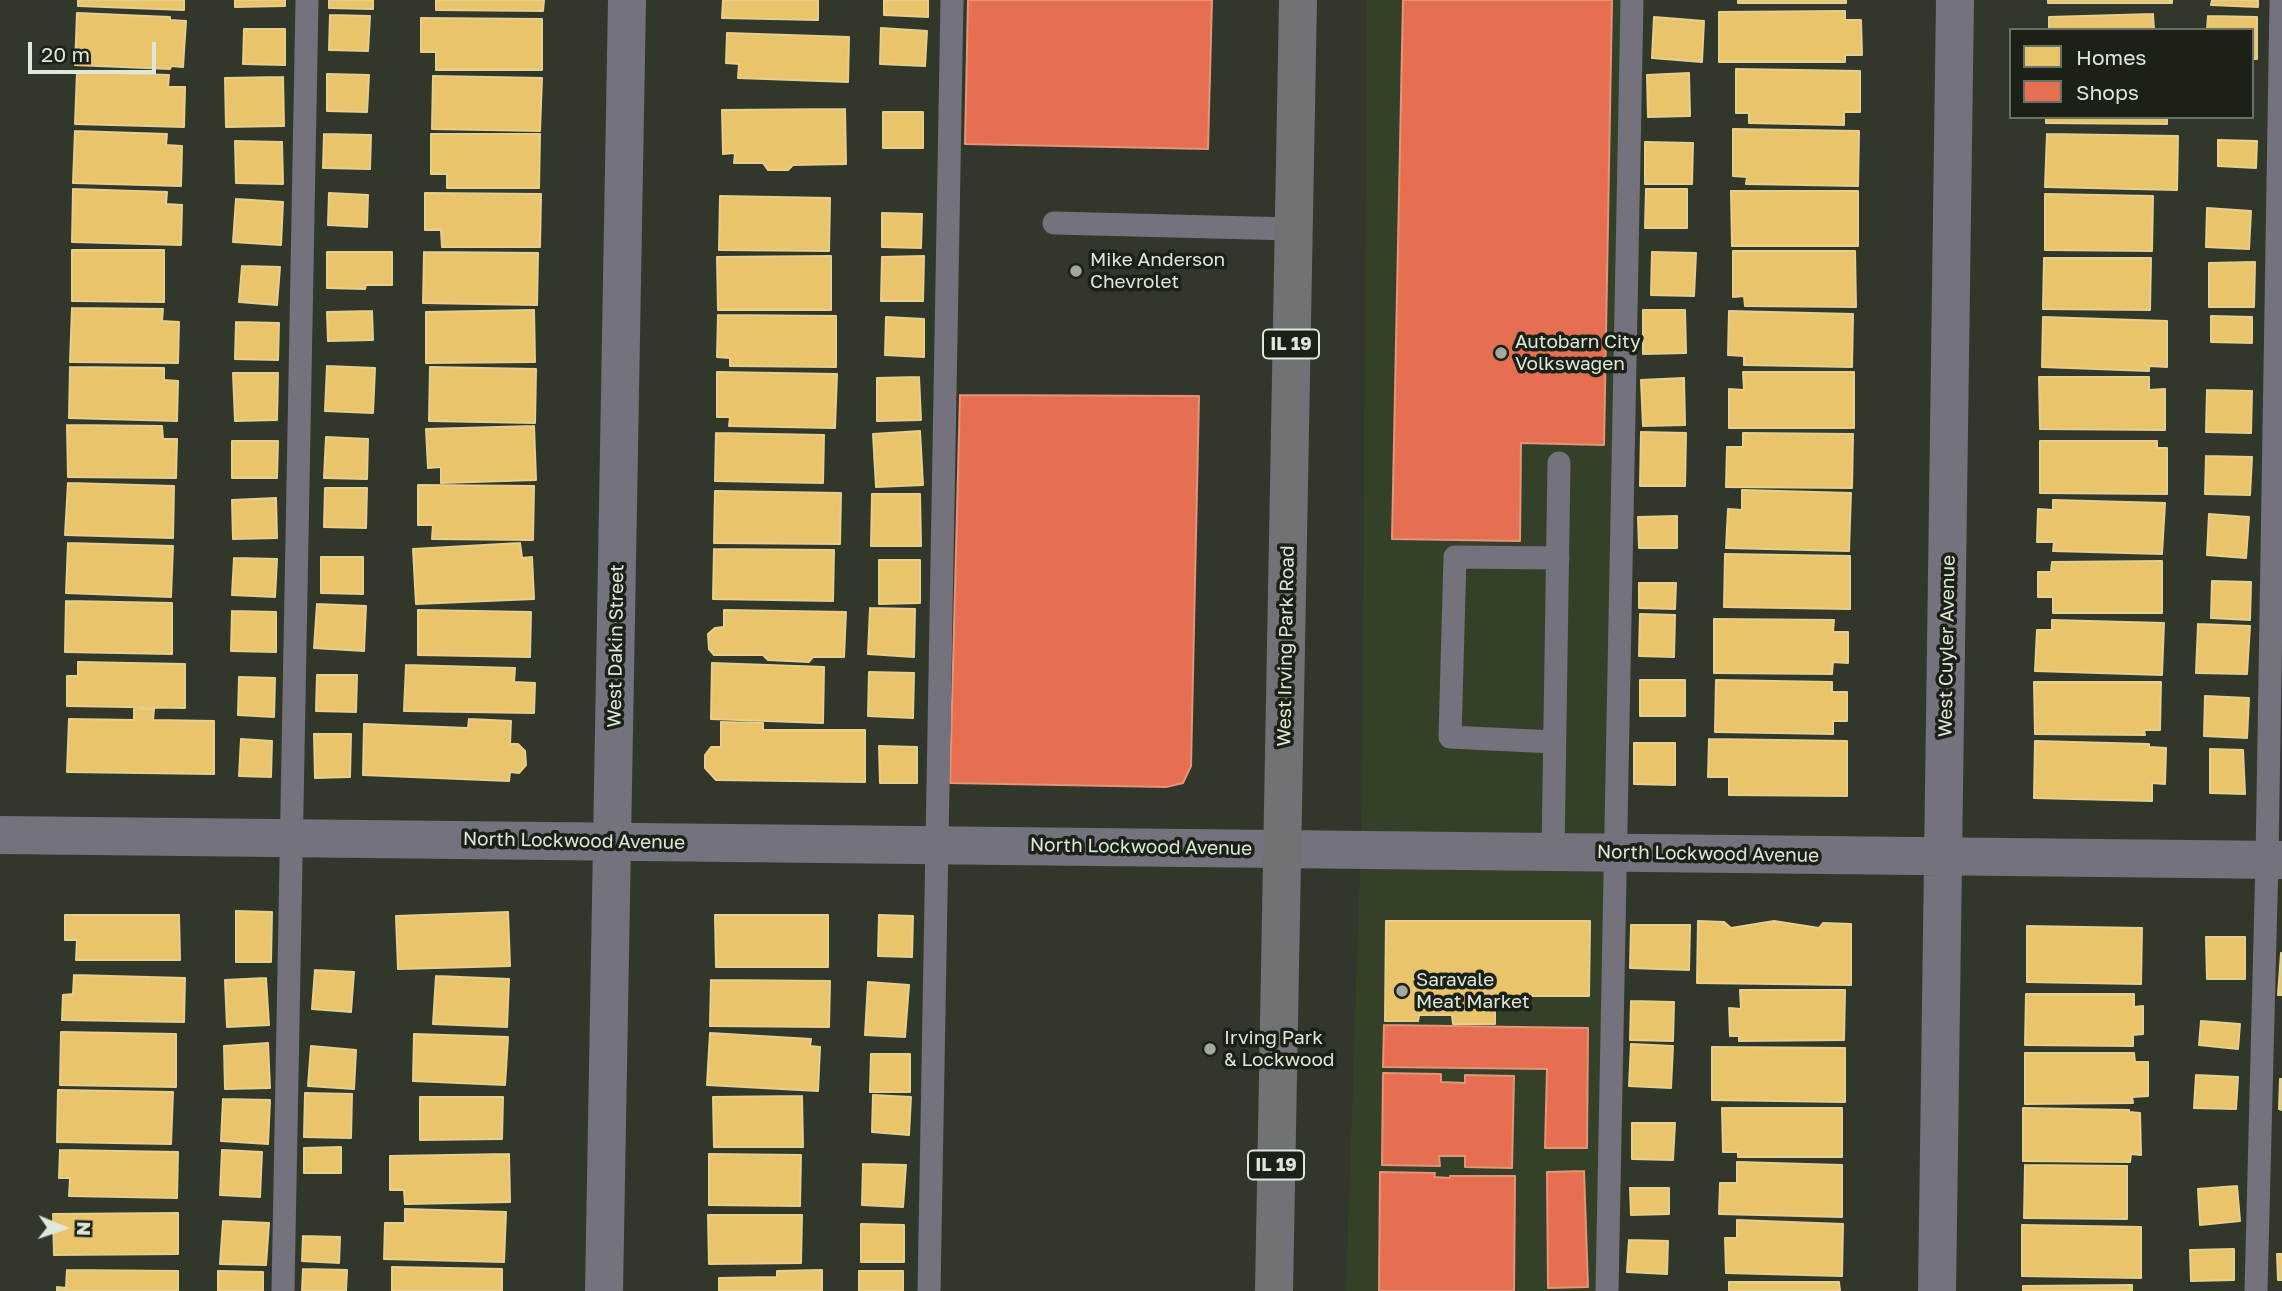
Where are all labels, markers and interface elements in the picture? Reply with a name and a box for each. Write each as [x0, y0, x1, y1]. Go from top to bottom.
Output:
scale bar [32, 28, 159, 72]
legend [2009, 28, 2254, 119]
text: 20 m [41, 41, 90, 67]
text: Homes [2076, 44, 2146, 70]
text: Shops [2076, 79, 2139, 105]
place label: Mike Anderson Chevrolet [1090, 249, 1225, 293]
marker: Mike Anderson Chevrolet [1068, 263, 1084, 279]
road number: IL 19 [1263, 330, 1319, 358]
place label: Autobarn City Volkswagen [1515, 331, 1641, 375]
marker: Autobarn City Volkswagen [1493, 345, 1509, 361]
street label: West Irving Park Road [1273, 545, 1299, 747]
street label: West Cuyler Avenue [1934, 555, 1960, 737]
street label: West Dakin Street [603, 564, 629, 728]
street label: North Lockwood Avenue [463, 828, 685, 854]
street label: North Lockwood Avenue [1030, 834, 1252, 860]
street label: North Lockwood Avenue [1597, 841, 1819, 867]
place label: Saravale Meat Market [1416, 969, 1530, 1013]
marker: Saravale Meat Market [1394, 983, 1410, 999]
place label: Irving Park & Lockwood [1224, 1027, 1334, 1071]
marker: Irving Park & Lockwood [1202, 1041, 1218, 1057]
road number: IL 19 [1248, 1150, 1304, 1180]
north arrow [28, 1193, 98, 1263]
text: N [73, 1221, 96, 1236]

